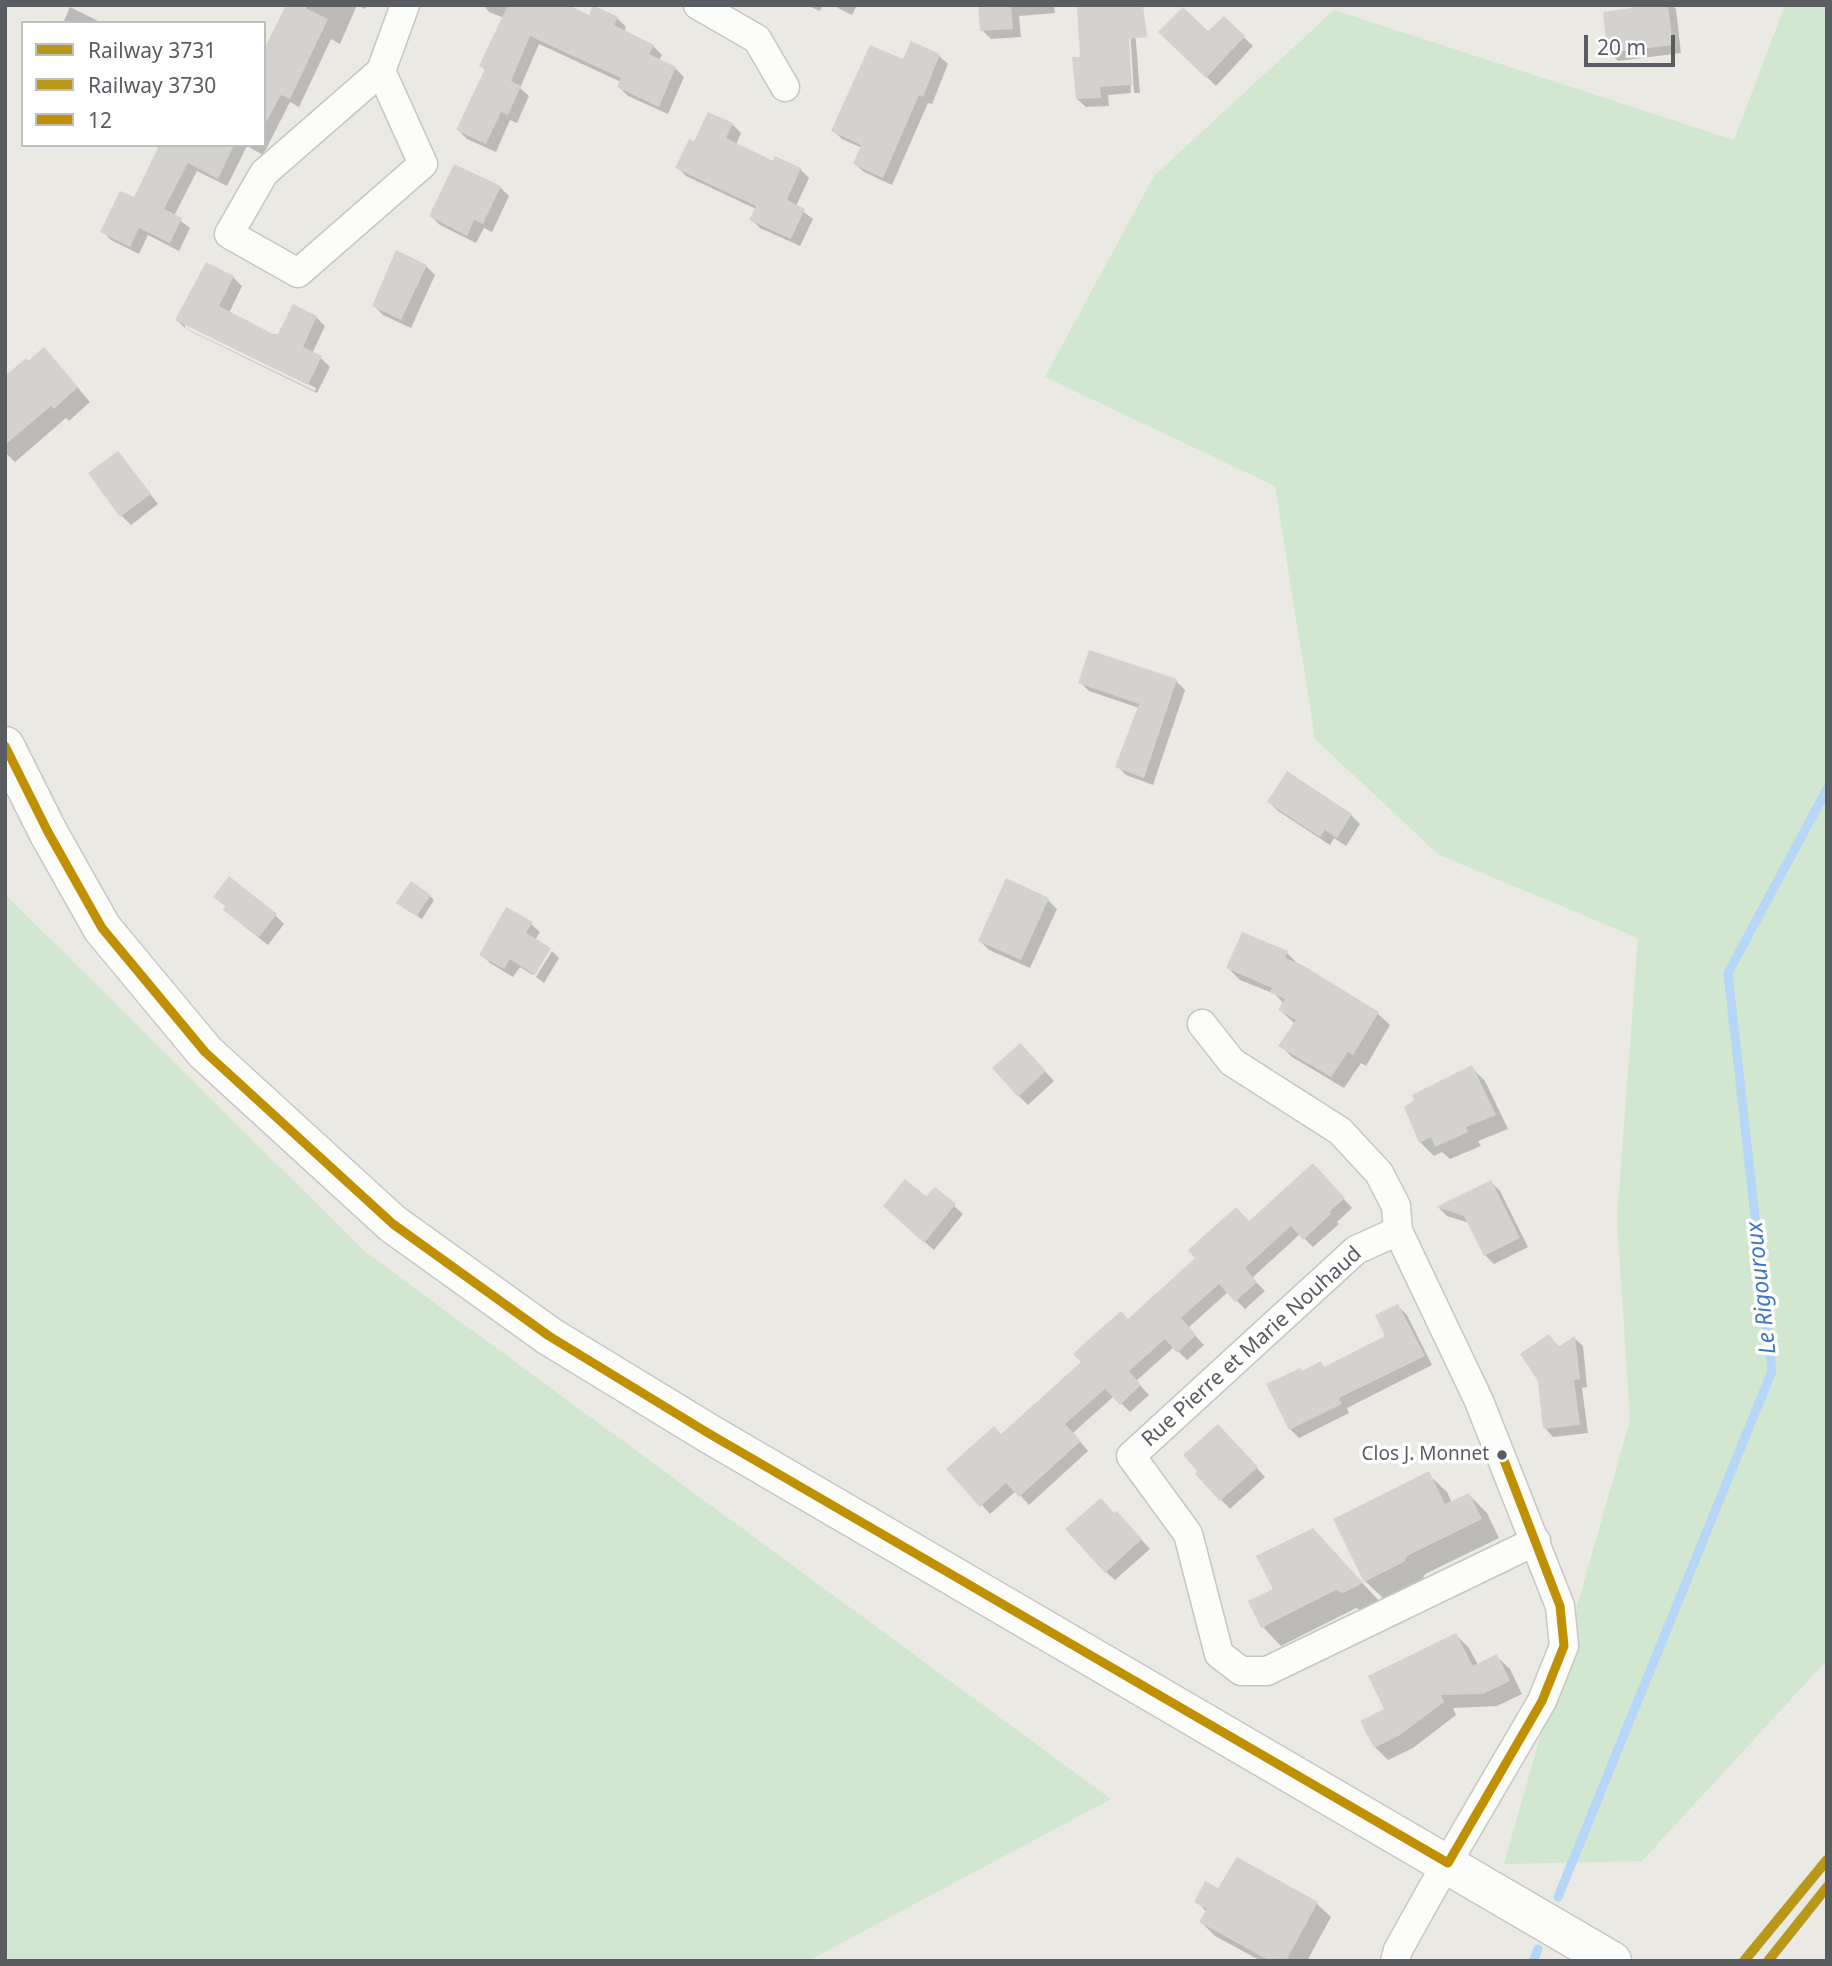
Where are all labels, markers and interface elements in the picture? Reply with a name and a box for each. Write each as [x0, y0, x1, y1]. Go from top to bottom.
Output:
legend [21, 21, 266, 147]
scale bar [1587, 21, 1678, 65]
text: 20 m [1597, 33, 1646, 61]
text: Railway 3731 [88, 36, 216, 64]
text: Railway 3730 [88, 71, 216, 99]
text: 12 [88, 106, 112, 134]
water label: Le Rigouroux [1741, 1220, 1783, 1356]
street label: Rue Pierre et Marie Nouhaud [1137, 1242, 1367, 1452]
place label: Clos J. Monnet [1362, 1444, 1489, 1466]
marker: Clos J. Monnet [1495, 1448, 1509, 1462]

